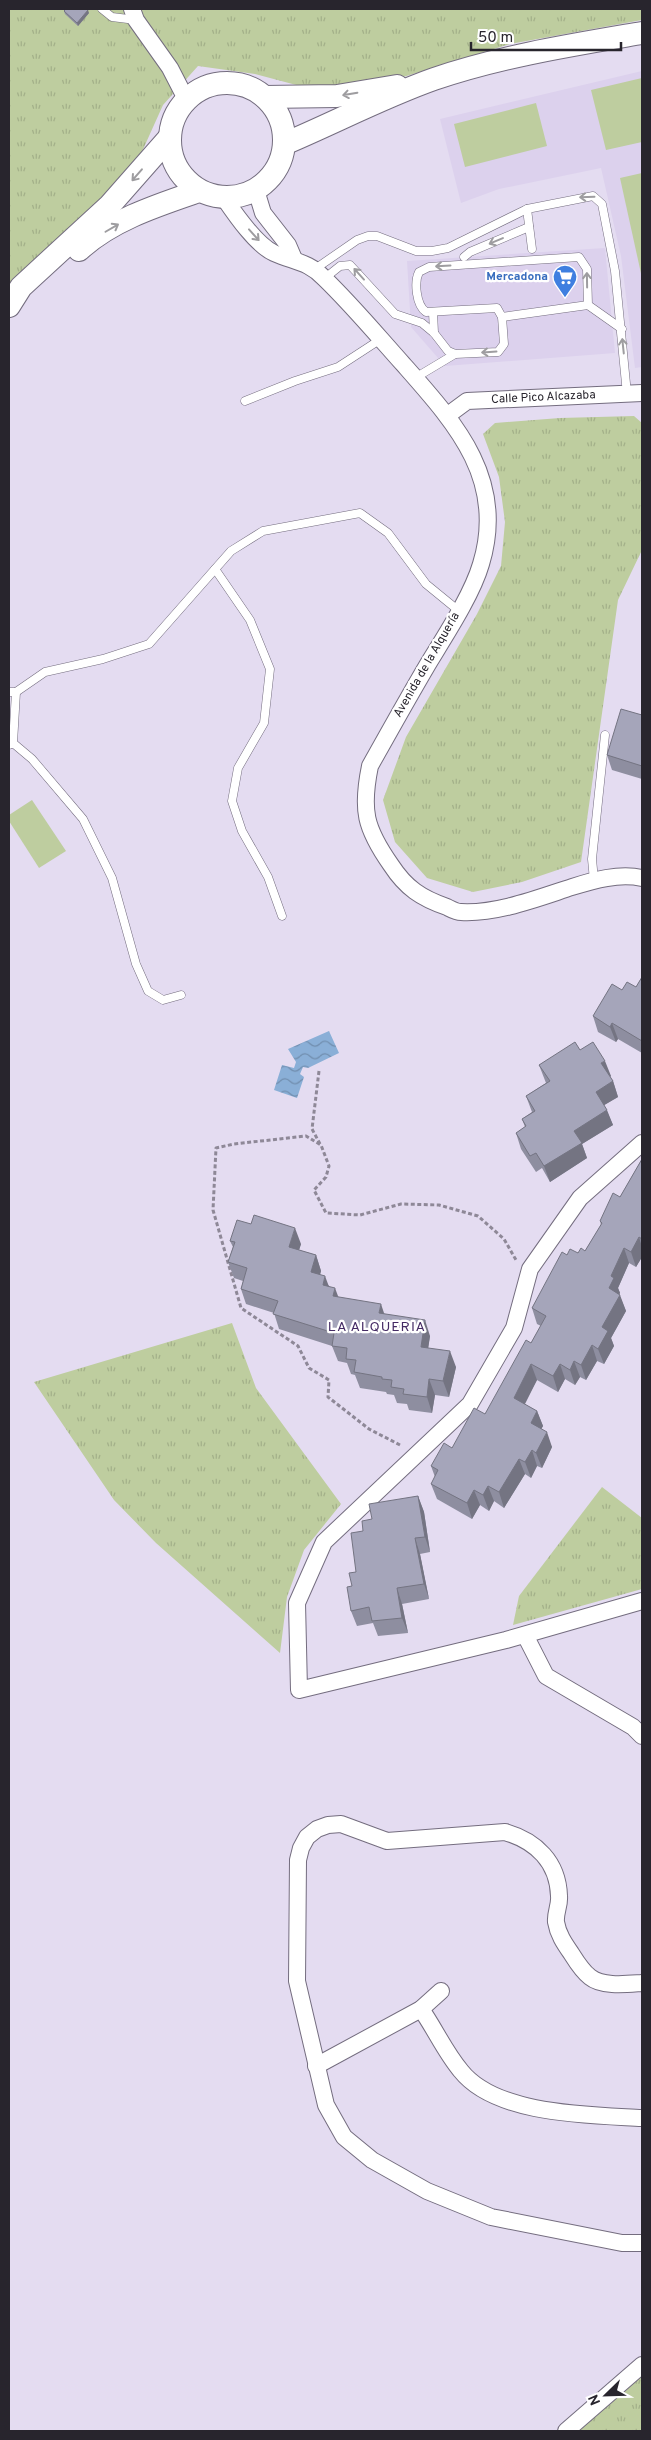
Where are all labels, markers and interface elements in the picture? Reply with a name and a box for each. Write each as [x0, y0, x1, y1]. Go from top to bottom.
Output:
scale bar [471, 20, 621, 52]
text: 50 m [478, 29, 513, 48]
one-way arrow [342, 90, 358, 100]
one-way arrow [131, 168, 143, 181]
one-way arrow [579, 192, 595, 202]
one-way arrow [104, 223, 119, 232]
one-way arrow [248, 229, 260, 242]
one-way arrow [488, 238, 503, 247]
one-way arrow [435, 262, 451, 271]
supermarket icon: Mercadona [552, 264, 578, 298]
one-way arrow [353, 267, 365, 280]
place label: Mercadona [486, 269, 548, 285]
one-way arrow [582, 273, 592, 289]
one-way arrow [618, 338, 628, 354]
one-way arrow [481, 348, 497, 357]
street label: Calle Pico Alcazaba [491, 387, 596, 408]
street label: Avenida de la Alquería [390, 609, 464, 721]
district label: LA ALQUERIA [328, 1319, 426, 1336]
north arrow [581, 2370, 631, 2420]
text: N [586, 2392, 605, 2407]

